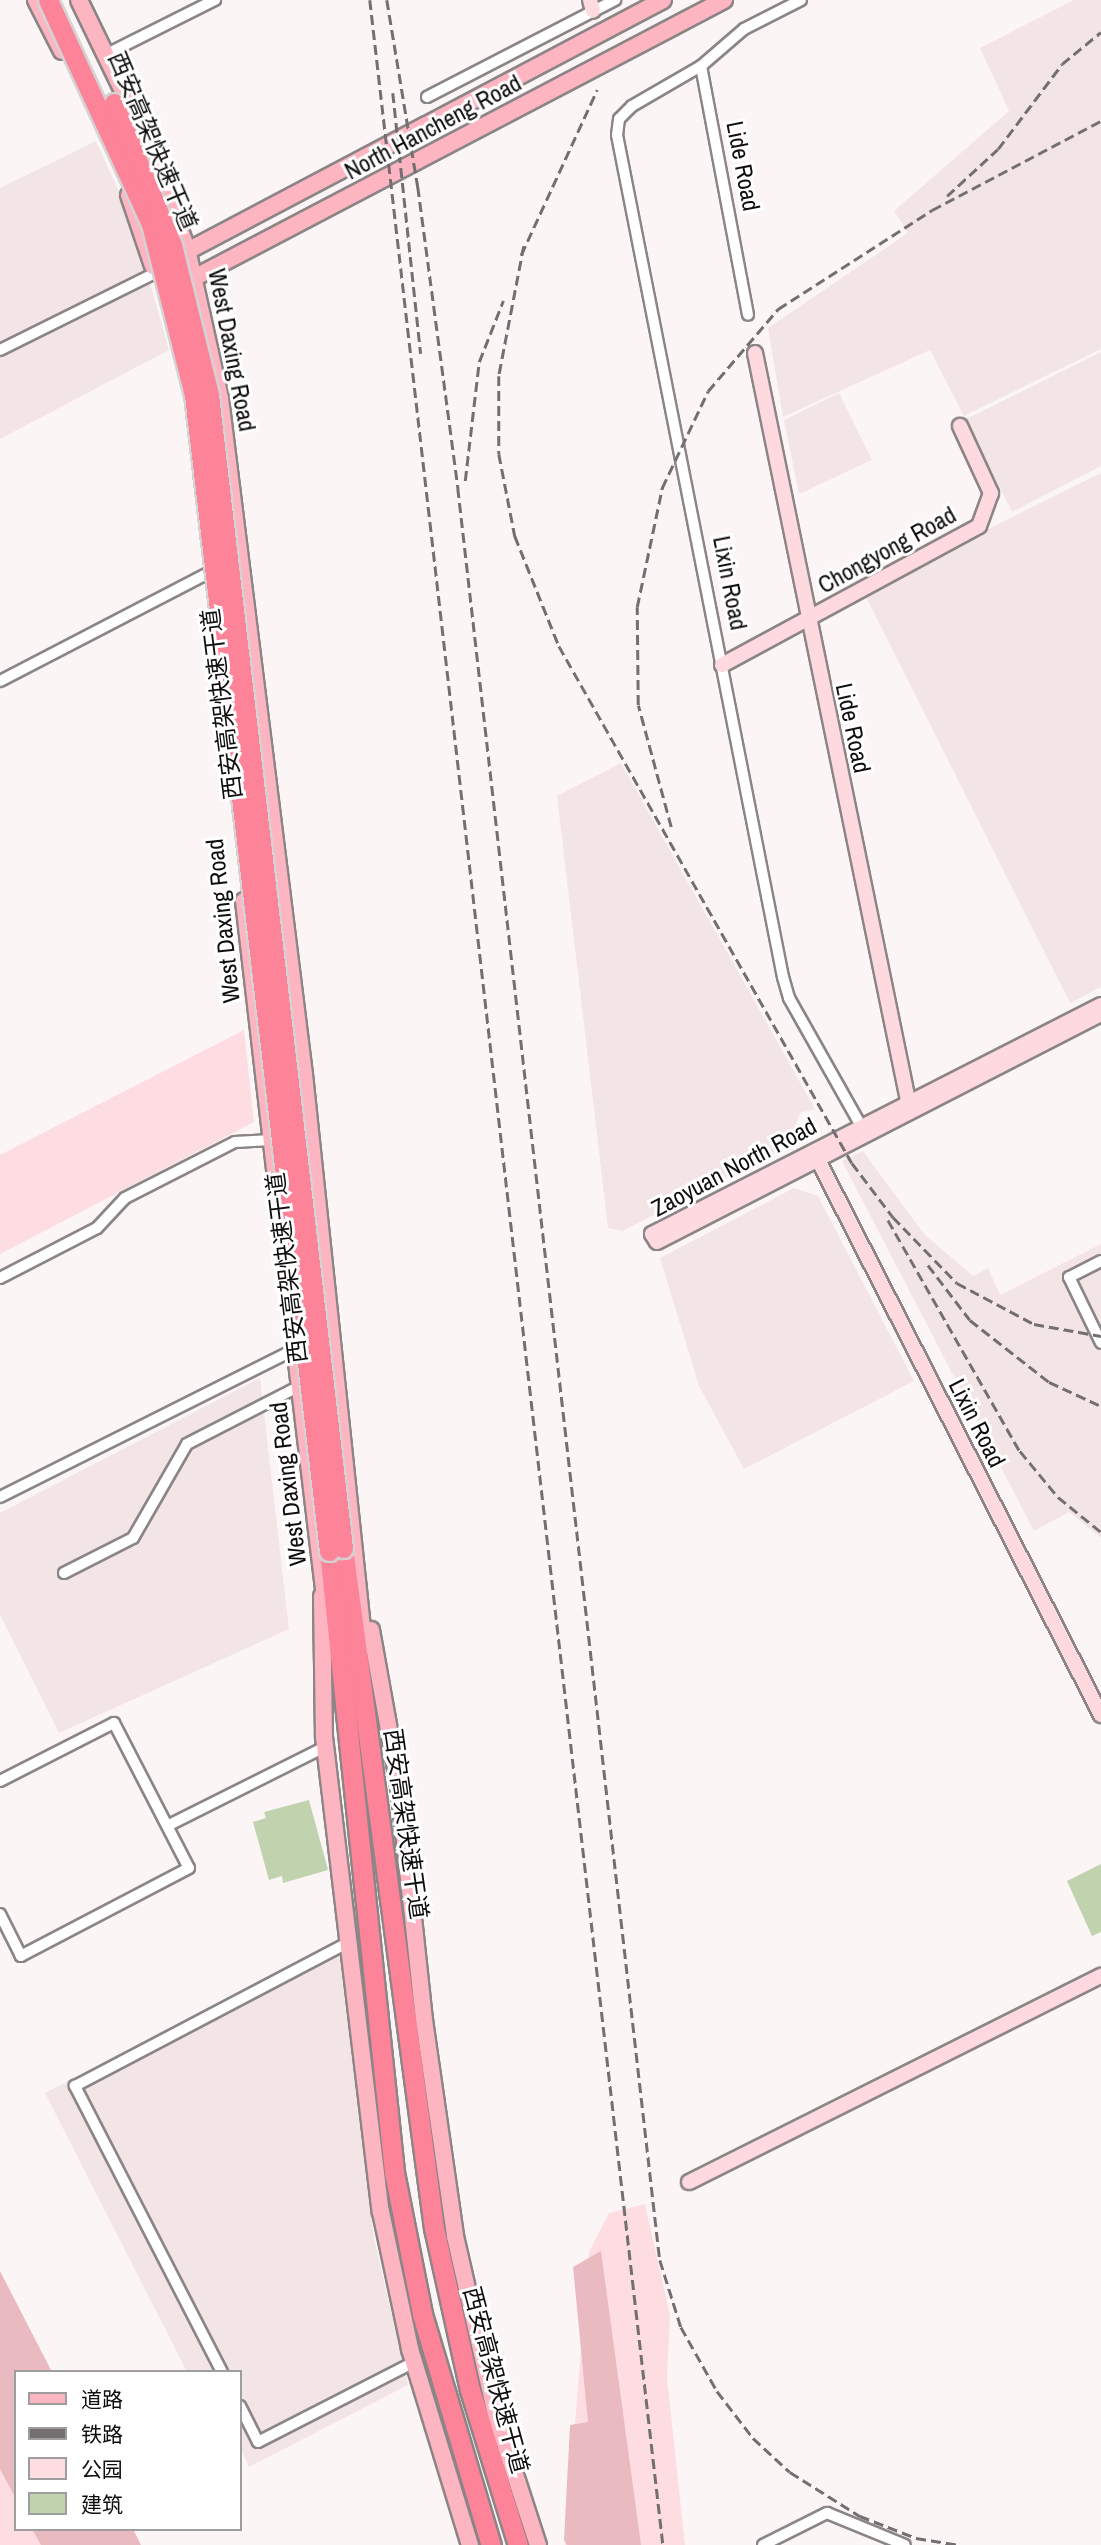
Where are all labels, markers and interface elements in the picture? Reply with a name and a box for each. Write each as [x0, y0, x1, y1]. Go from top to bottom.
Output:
street label: 西安高架快速干道 [102, 47, 204, 235]
street label: North Hancheng Road [340, 68, 526, 186]
street label: Lide Road [720, 119, 766, 213]
street label: West Daxing Road [202, 266, 262, 434]
street label: Chongyong Road [813, 500, 961, 600]
street label: Lixin Road [707, 534, 753, 632]
street label: 西安高架快速干道 [196, 607, 248, 801]
street label: Lide Road [829, 681, 877, 775]
street label: West Daxing Road [200, 838, 246, 1004]
street label: Zaoyuan North Road [647, 1111, 821, 1223]
street label: 西安高架快速干道 [261, 1171, 313, 1365]
street label: Lixin Road [943, 1374, 1011, 1472]
street label: West Daxing Road [264, 1400, 312, 1568]
street label: 西安高架快速干道 [378, 1727, 434, 1921]
street label: 西安高架快速干道 [457, 2284, 535, 2476]
legend [14, 2370, 242, 2531]
text: 道路 [81, 2385, 123, 2414]
text: 铁路 [81, 2420, 123, 2449]
text: 公园 [81, 2455, 123, 2484]
text: 建筑 [81, 2490, 123, 2519]

